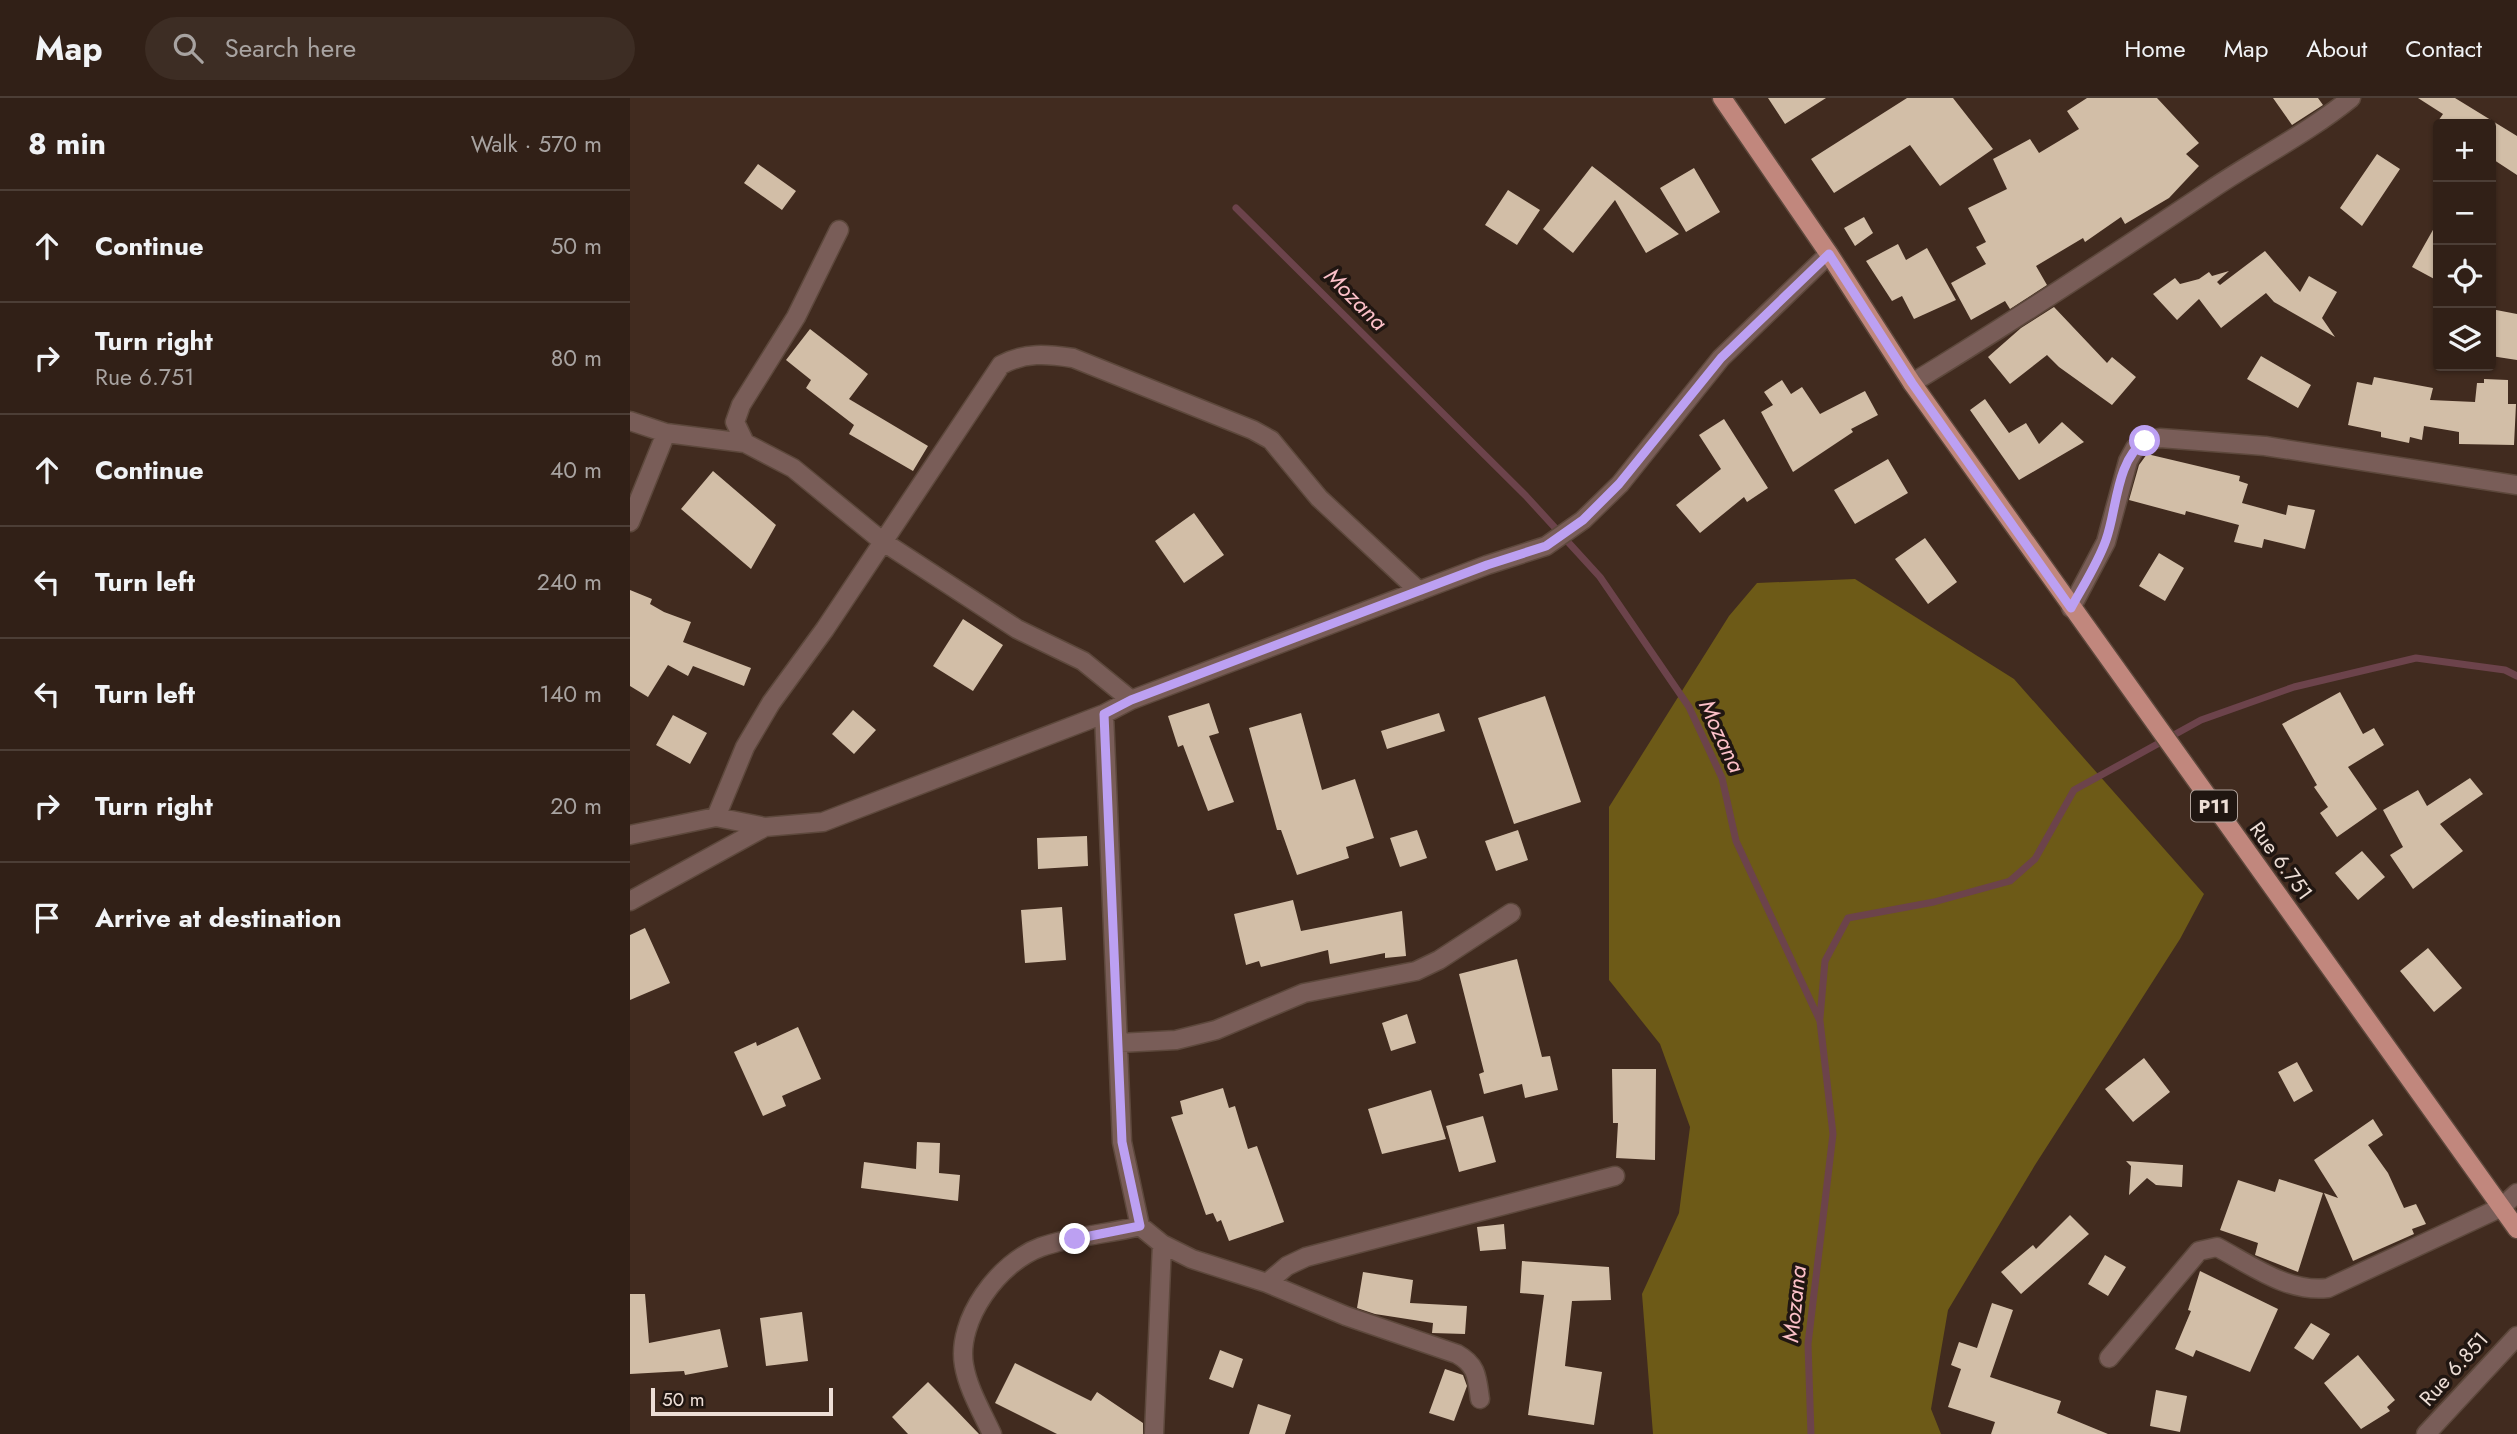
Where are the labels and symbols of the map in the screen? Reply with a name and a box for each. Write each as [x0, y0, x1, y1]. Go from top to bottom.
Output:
water label: Mozana [1317, 260, 1396, 339]
route start [2129, 425, 2160, 456]
water label: Mozana [1690, 694, 1754, 778]
road number: P11 [2191, 790, 2237, 821]
street label: Rue 6.751 [2242, 816, 2320, 906]
route end [1059, 1223, 1090, 1254]
water label: Mozana [1773, 1263, 1815, 1344]
street label: Rue 6.851 [2412, 1325, 2496, 1413]
scale bar [651, 1385, 833, 1417]

